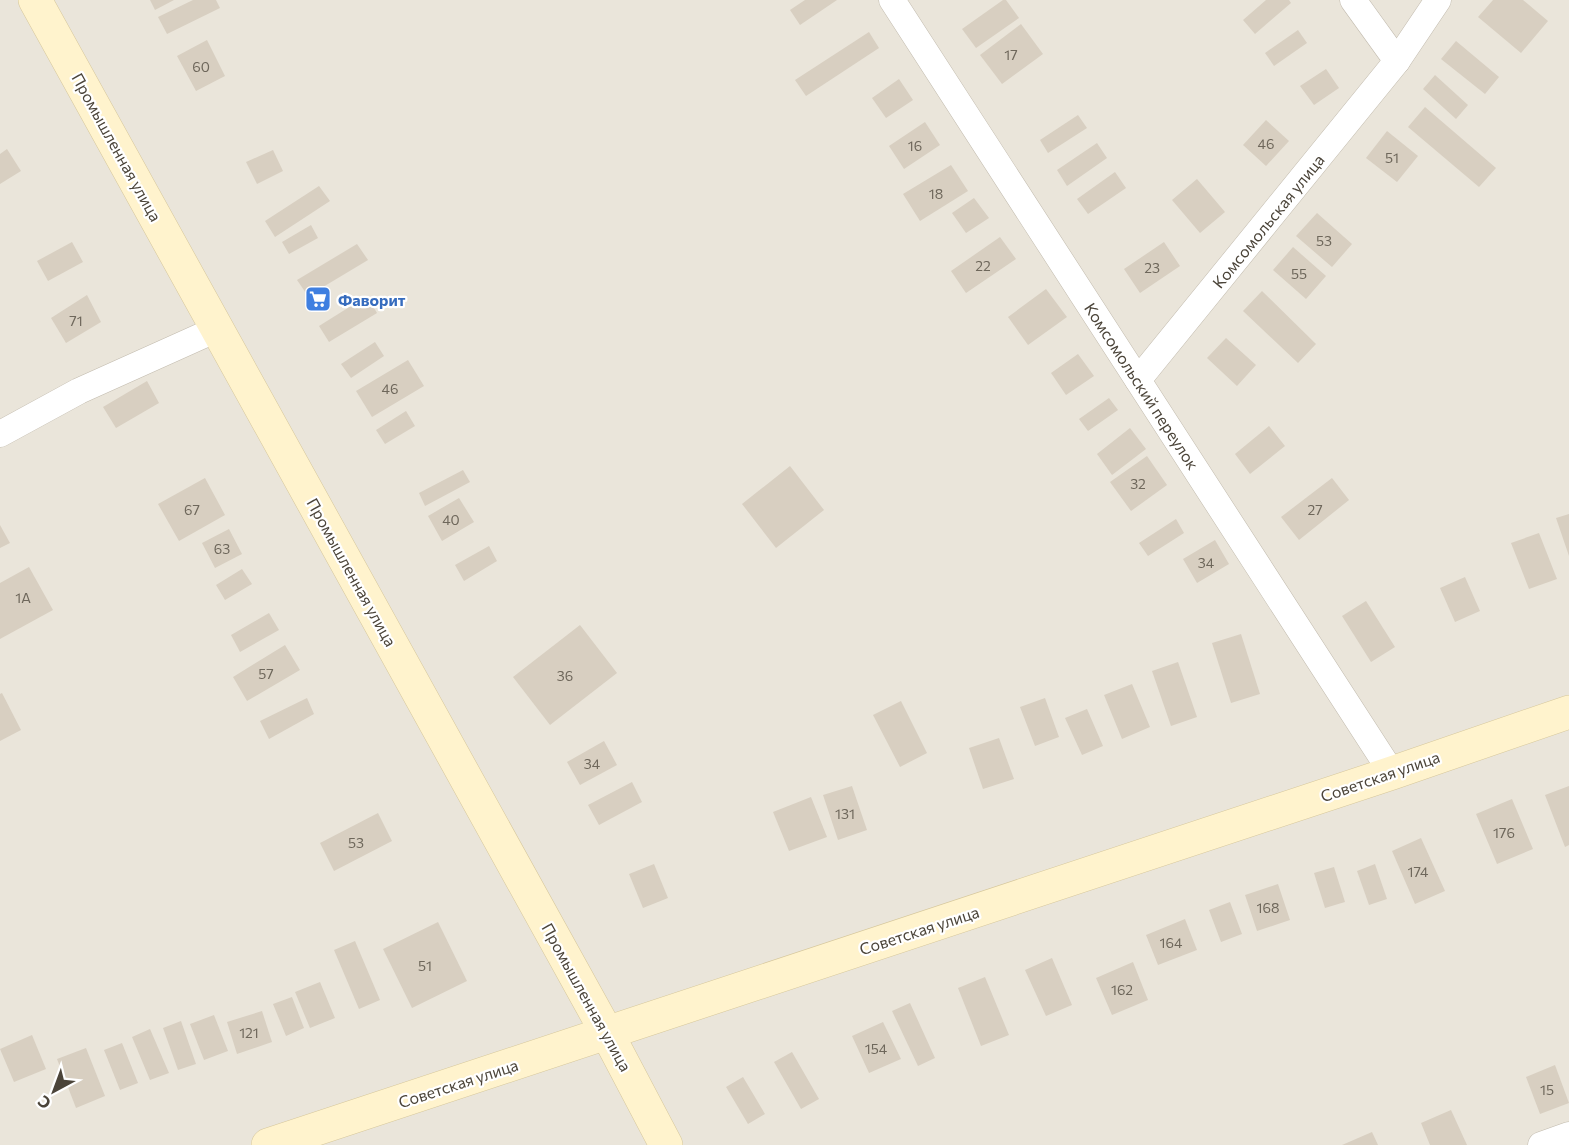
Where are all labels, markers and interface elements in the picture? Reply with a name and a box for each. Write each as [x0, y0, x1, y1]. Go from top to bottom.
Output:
house number: 17 [1004, 46, 1018, 63]
house number: 60 [192, 58, 210, 75]
street label: Промышленная улица [68, 70, 166, 224]
house number: 46 [1258, 135, 1274, 152]
house number: 16 [908, 137, 922, 154]
house number: 51 [1385, 149, 1399, 166]
street label: Комсомольская улица [1208, 150, 1328, 292]
house number: 18 [929, 185, 943, 202]
house number: 53 [1316, 232, 1332, 249]
house number: 22 [975, 257, 991, 274]
house number: 23 [1144, 259, 1160, 276]
house number: 55 [1291, 265, 1307, 282]
supermarket icon: Фаворит [303, 284, 333, 314]
place label: Фаворит [338, 290, 406, 309]
street label: Комсомольский переулок [1081, 299, 1203, 473]
house number: 71 [69, 312, 83, 329]
house number: 46 [382, 380, 398, 397]
house number: 32 [1130, 475, 1146, 492]
street label: Промышленная улица [303, 495, 401, 649]
house number: 67 [184, 501, 200, 518]
house number: 27 [1307, 501, 1323, 518]
house number: 40 [442, 511, 460, 528]
house number: 63 [214, 540, 230, 557]
house number: 34 [1198, 554, 1215, 571]
house number: 1А [15, 589, 31, 606]
house number: 57 [258, 665, 274, 682]
house number: 36 [557, 667, 573, 684]
street label: Советская улица [1318, 747, 1442, 805]
house number: 34 [584, 755, 601, 772]
house number: 131 [835, 805, 855, 822]
house number: 176 [1493, 824, 1515, 841]
house number: 53 [348, 834, 364, 851]
house number: 174 [1408, 863, 1429, 880]
house number: 168 [1257, 899, 1279, 916]
street label: Советская улица [857, 902, 981, 958]
street label: Промышленная улица [538, 920, 636, 1074]
house number: 164 [1160, 934, 1183, 951]
house number: 51 [418, 957, 432, 974]
house number: 162 [1111, 981, 1133, 998]
house number: 121 [239, 1024, 259, 1041]
house number: 154 [865, 1040, 888, 1057]
street label: Советская улица [396, 1055, 520, 1111]
north arrow [24, 1061, 84, 1121]
house number: 15 [1540, 1081, 1554, 1098]
text: С [33, 1092, 54, 1113]

